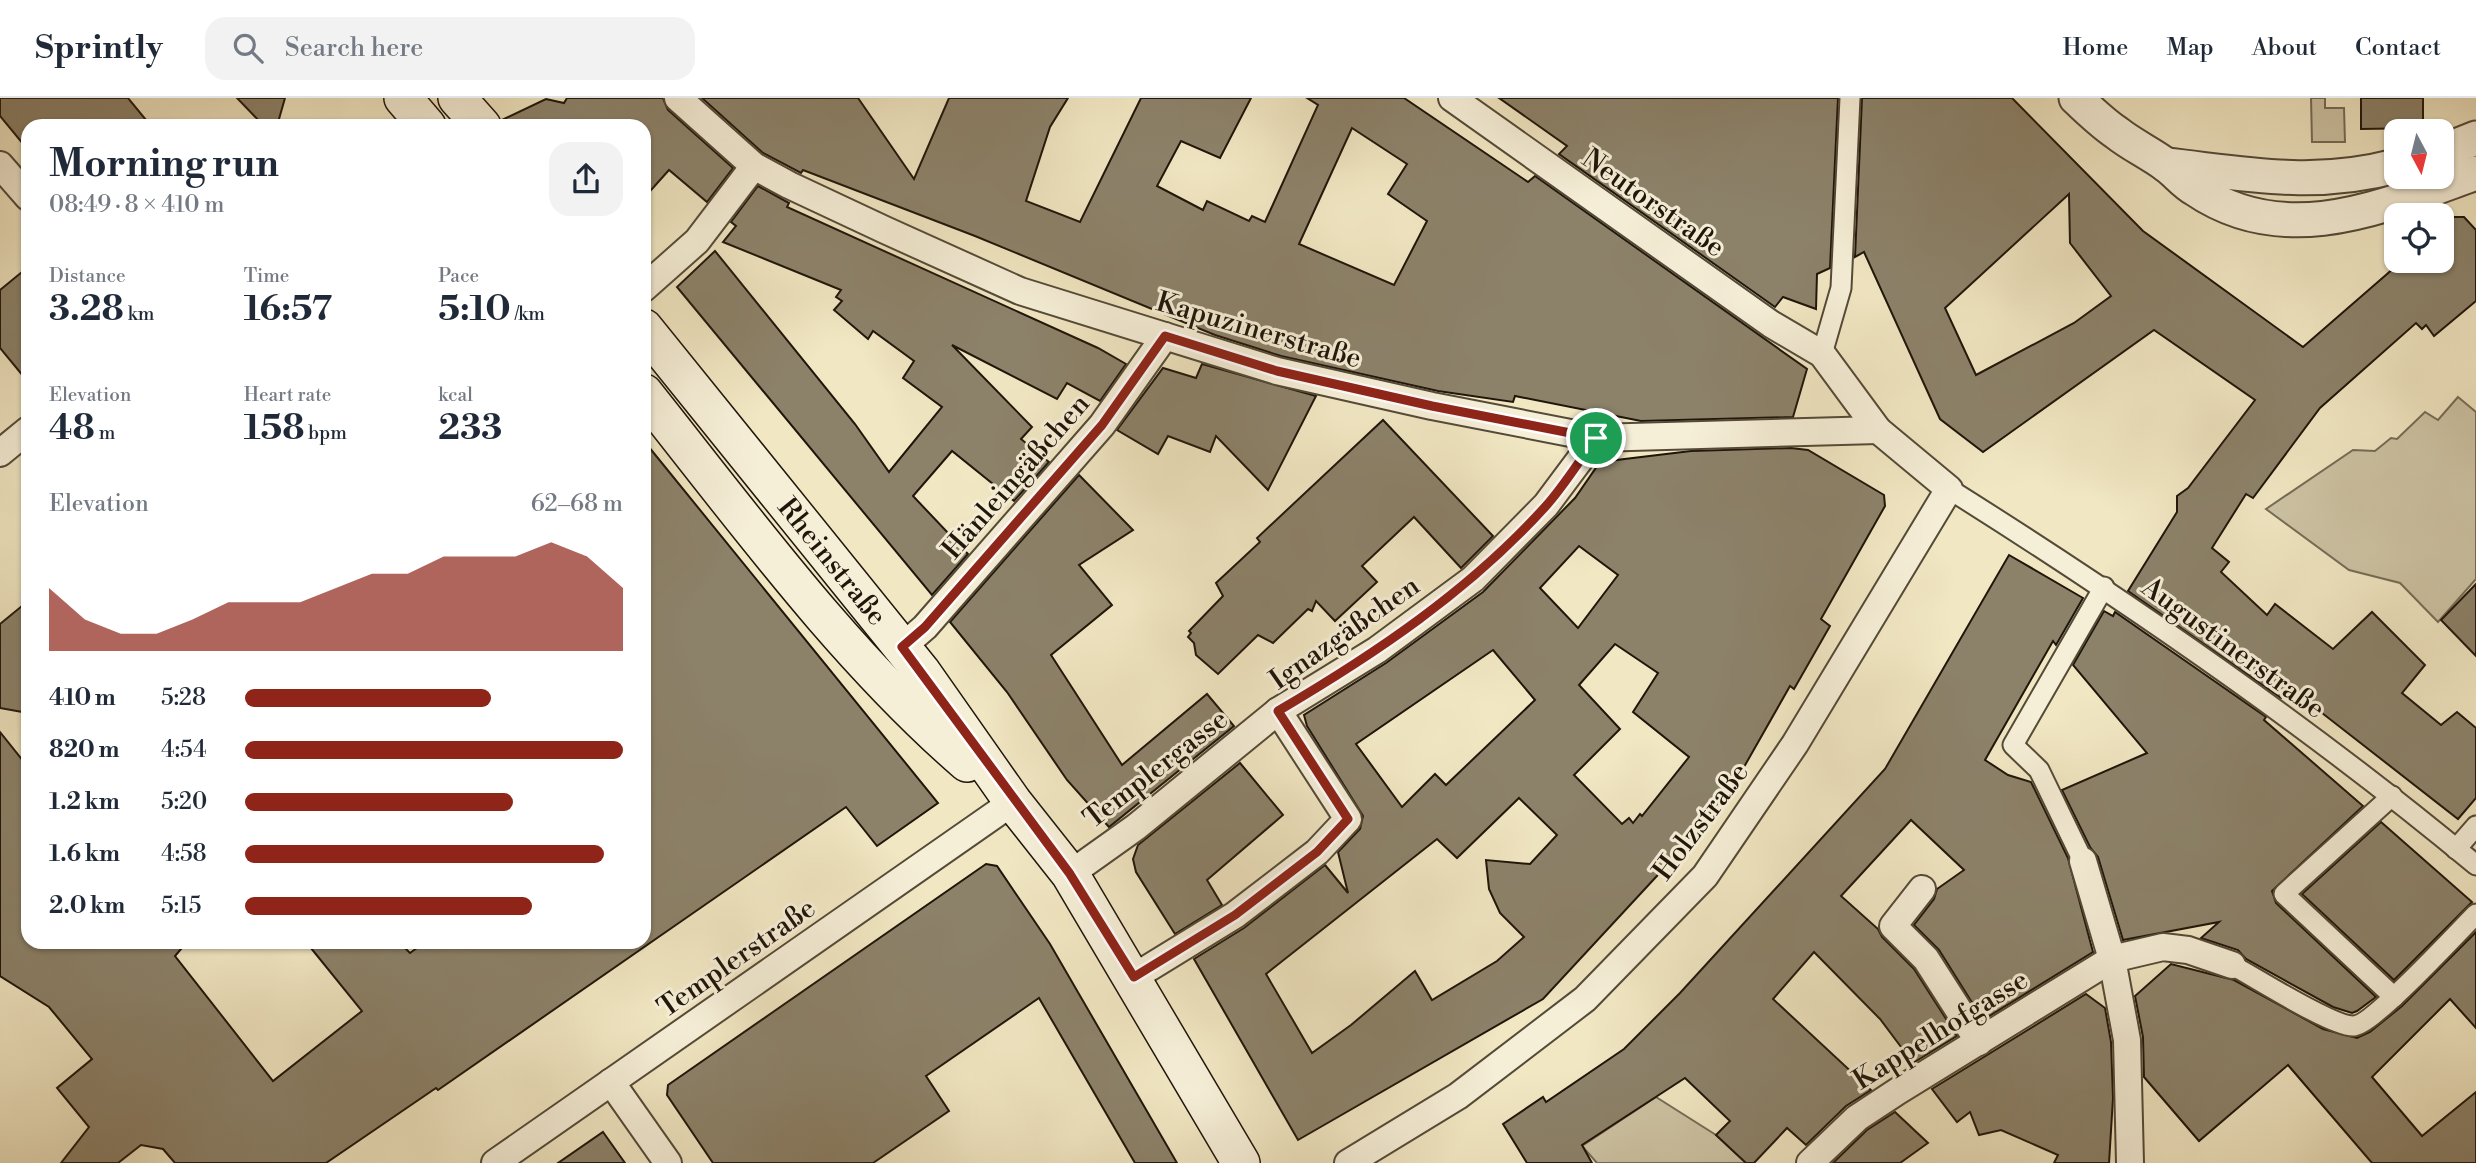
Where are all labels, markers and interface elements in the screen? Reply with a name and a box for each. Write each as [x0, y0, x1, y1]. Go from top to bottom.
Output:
search box [205, 17, 695, 80]
text: Sprintly [35, 28, 163, 69]
icon: search [229, 29, 267, 67]
text: Search here [285, 32, 423, 64]
text: Home [2063, 33, 2128, 63]
text: Map [2166, 33, 2214, 63]
text: About [2252, 33, 2317, 63]
text: Contact [2355, 33, 2441, 63]
north arrow [2384, 119, 2454, 189]
map controls [2384, 119, 2454, 273]
text: Morning run [49, 141, 279, 188]
street label: Neutorstraße [1575, 141, 1731, 265]
button: share [549, 142, 623, 216]
text: 08:49 · 8 × 410 m [49, 191, 224, 219]
button: locate [2384, 203, 2454, 273]
text: Distance [49, 264, 126, 288]
text: Time [244, 264, 289, 288]
text: Pace [438, 264, 479, 288]
street label: Kapuzinerstraße [1152, 284, 1365, 376]
text: 3.28 [49, 288, 124, 331]
text: 16:57 [244, 288, 332, 331]
text: 5:10 [438, 288, 511, 331]
text: km [124, 302, 154, 326]
text: /km [511, 302, 545, 326]
text: Elevation [49, 383, 131, 407]
text: Heart rate [244, 383, 331, 407]
text: kcal [438, 383, 473, 407]
street label: Hänleingäßchen [935, 387, 1098, 567]
text: 48 [49, 407, 95, 450]
text: 158 [244, 407, 304, 450]
text: 233 [438, 407, 502, 450]
pin [1566, 408, 1626, 468]
icon: arrive [1577, 419, 1615, 457]
text: m [95, 421, 115, 445]
text: bpm [304, 421, 347, 445]
text: Elevation [49, 490, 149, 518]
text: 62–68 m [531, 490, 623, 518]
street label: Rheinstraße [770, 491, 894, 633]
street label: Ignazgäßchen [1263, 568, 1427, 698]
street label: Augustinerstraße [2134, 569, 2332, 727]
text: 410 m [49, 684, 116, 712]
text: 5:28 [161, 684, 206, 712]
street label: Templergasse [1077, 702, 1235, 836]
text: 820 m [49, 736, 119, 764]
text: 4:54 [161, 736, 207, 764]
street label: Holzstraße [1646, 756, 1757, 888]
text: 1.2 km [49, 788, 120, 816]
text: 5:20 [161, 788, 207, 816]
text: 1.6 km [49, 840, 120, 868]
text: 4:58 [161, 840, 207, 868]
street label: Templerstraße [651, 891, 823, 1026]
text: 2.0 km [49, 892, 125, 920]
text: 5:15 [161, 892, 201, 920]
street label: Kappelhofgasse [1847, 962, 2035, 1098]

